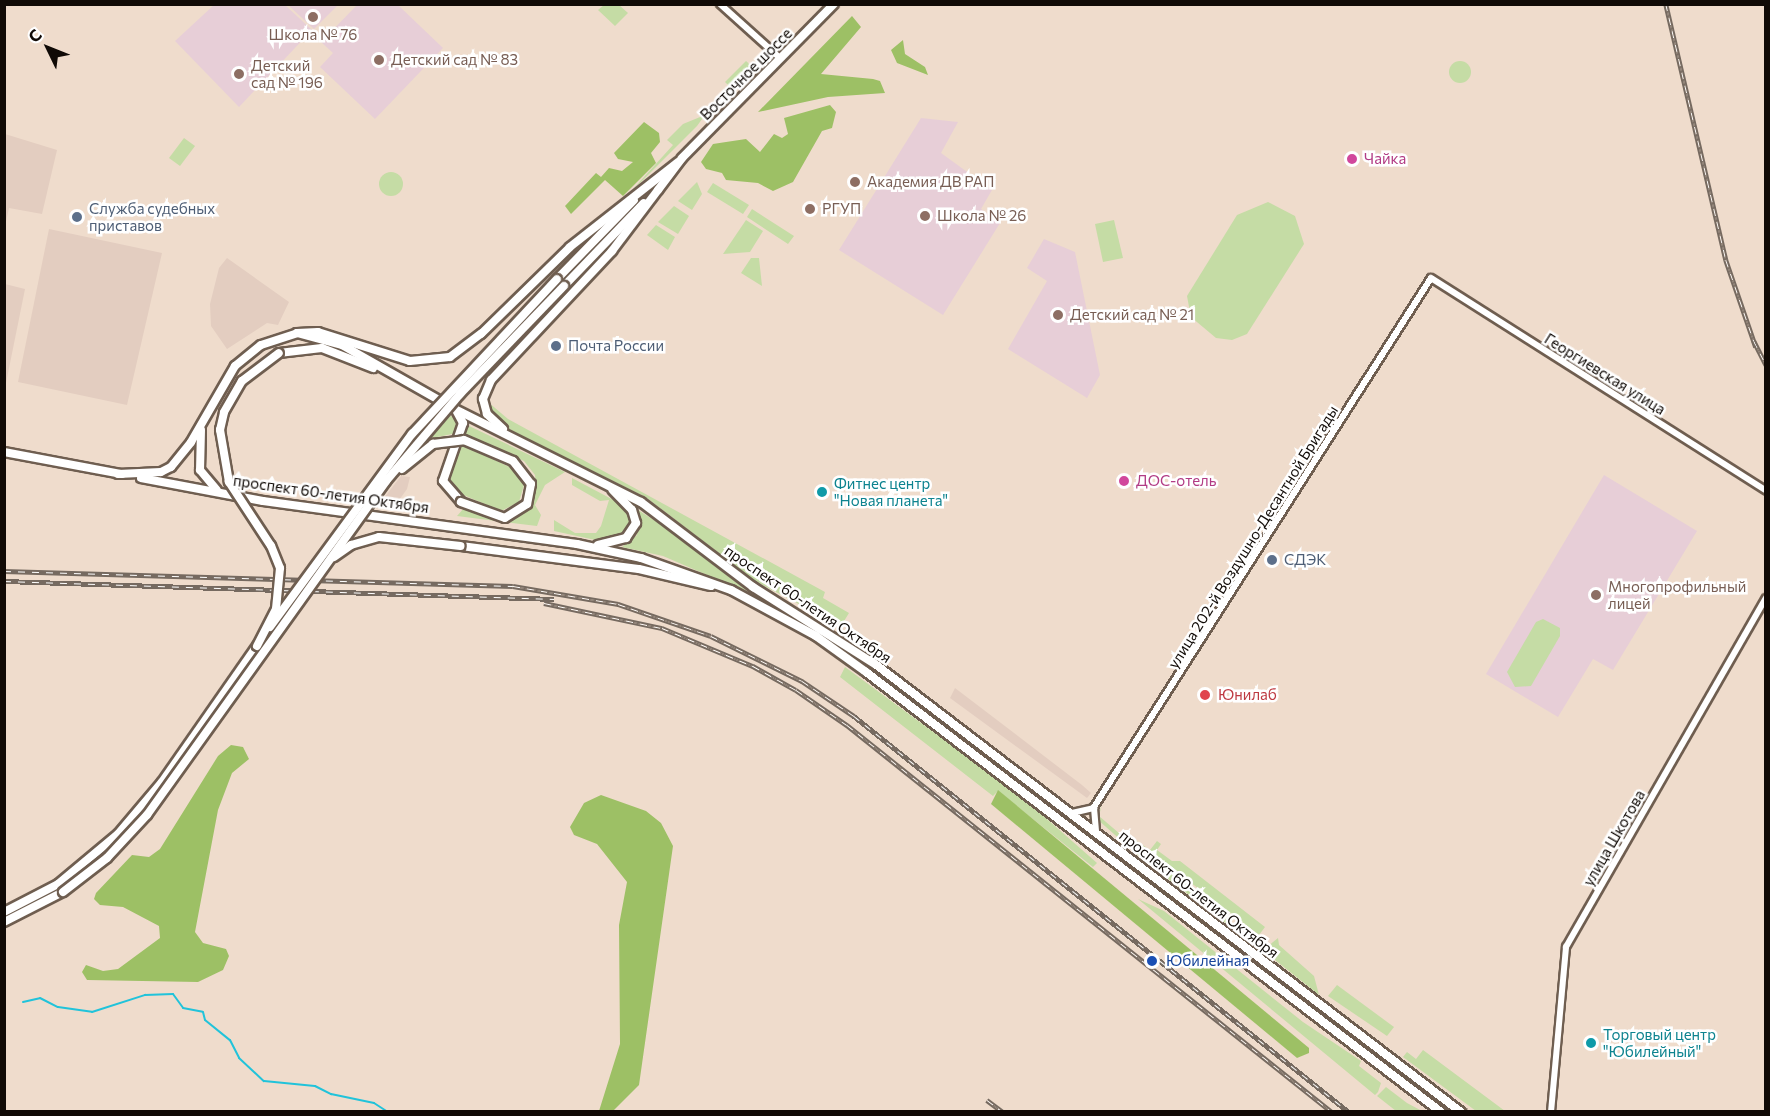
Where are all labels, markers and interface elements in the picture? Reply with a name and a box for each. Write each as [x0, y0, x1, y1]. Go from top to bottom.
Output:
marker: Школа № 76 [306, 10, 320, 24]
north arrow [18, 18, 78, 78]
street label: Восточное шоссе [696, 24, 796, 124]
text: С [24, 25, 45, 46]
place label: Школа № 76 [269, 26, 357, 44]
place label: Детский сад № 83 [391, 51, 518, 69]
marker: Детский сад № 83 [372, 53, 386, 67]
place label: Детский сад № 196 [251, 56, 323, 91]
marker: Детский сад № 196 [232, 67, 246, 81]
place label: Чайка [1364, 150, 1406, 168]
marker: Чайка [1345, 152, 1359, 166]
place label: Академия ДВ РАП [867, 173, 994, 191]
marker: Академия ДВ РАП [848, 175, 862, 189]
place label: Служба судебных приставов [89, 199, 215, 234]
place label: РГУП [822, 200, 861, 218]
marker: РГУП [803, 202, 817, 216]
place label: Школа № 26 [937, 207, 1026, 225]
marker: Школа № 26 [918, 209, 932, 223]
marker: Служба судебных приставов [70, 210, 84, 224]
place label: Детский сад № 21 [1070, 306, 1194, 324]
marker: Детский сад № 21 [1051, 308, 1065, 322]
street label: Георгиевская улица [1541, 330, 1669, 418]
place label: Почта России [568, 337, 664, 355]
marker: Почта России [549, 339, 563, 353]
street label: улица 202-й Воздушно-Десантной Бригады [1164, 402, 1342, 672]
street label: проспект 60-летия Октября [232, 471, 430, 517]
place label: ДОС-отель [1136, 472, 1216, 490]
place label: Фитнес центр "Новая планета" [834, 474, 948, 509]
marker: ДОС-отель [1117, 474, 1131, 488]
marker: Фитнес центр "Новая планета" [815, 485, 829, 499]
street label: проспект 60-летия Октября [721, 541, 895, 667]
place label: СДЭК [1284, 551, 1326, 569]
marker: СДЭК [1265, 553, 1279, 567]
place label: Многопрофильный лицей [1608, 577, 1746, 612]
marker: Многопрофильный лицей [1589, 588, 1603, 602]
marker: Юнилаб [1196, 686, 1214, 704]
place label: Юнилаб [1218, 686, 1277, 704]
street label: улица Шкотова [1579, 787, 1649, 889]
street label: проспект 60-летия Октября [1116, 826, 1282, 962]
marker: Юбилейная [1143, 952, 1161, 970]
place label: Юбилейная [1166, 952, 1249, 970]
place label: Торговый центр "Юбилейный" [1603, 1025, 1716, 1060]
marker: Торговый центр "Юбилейный" [1584, 1036, 1598, 1050]

